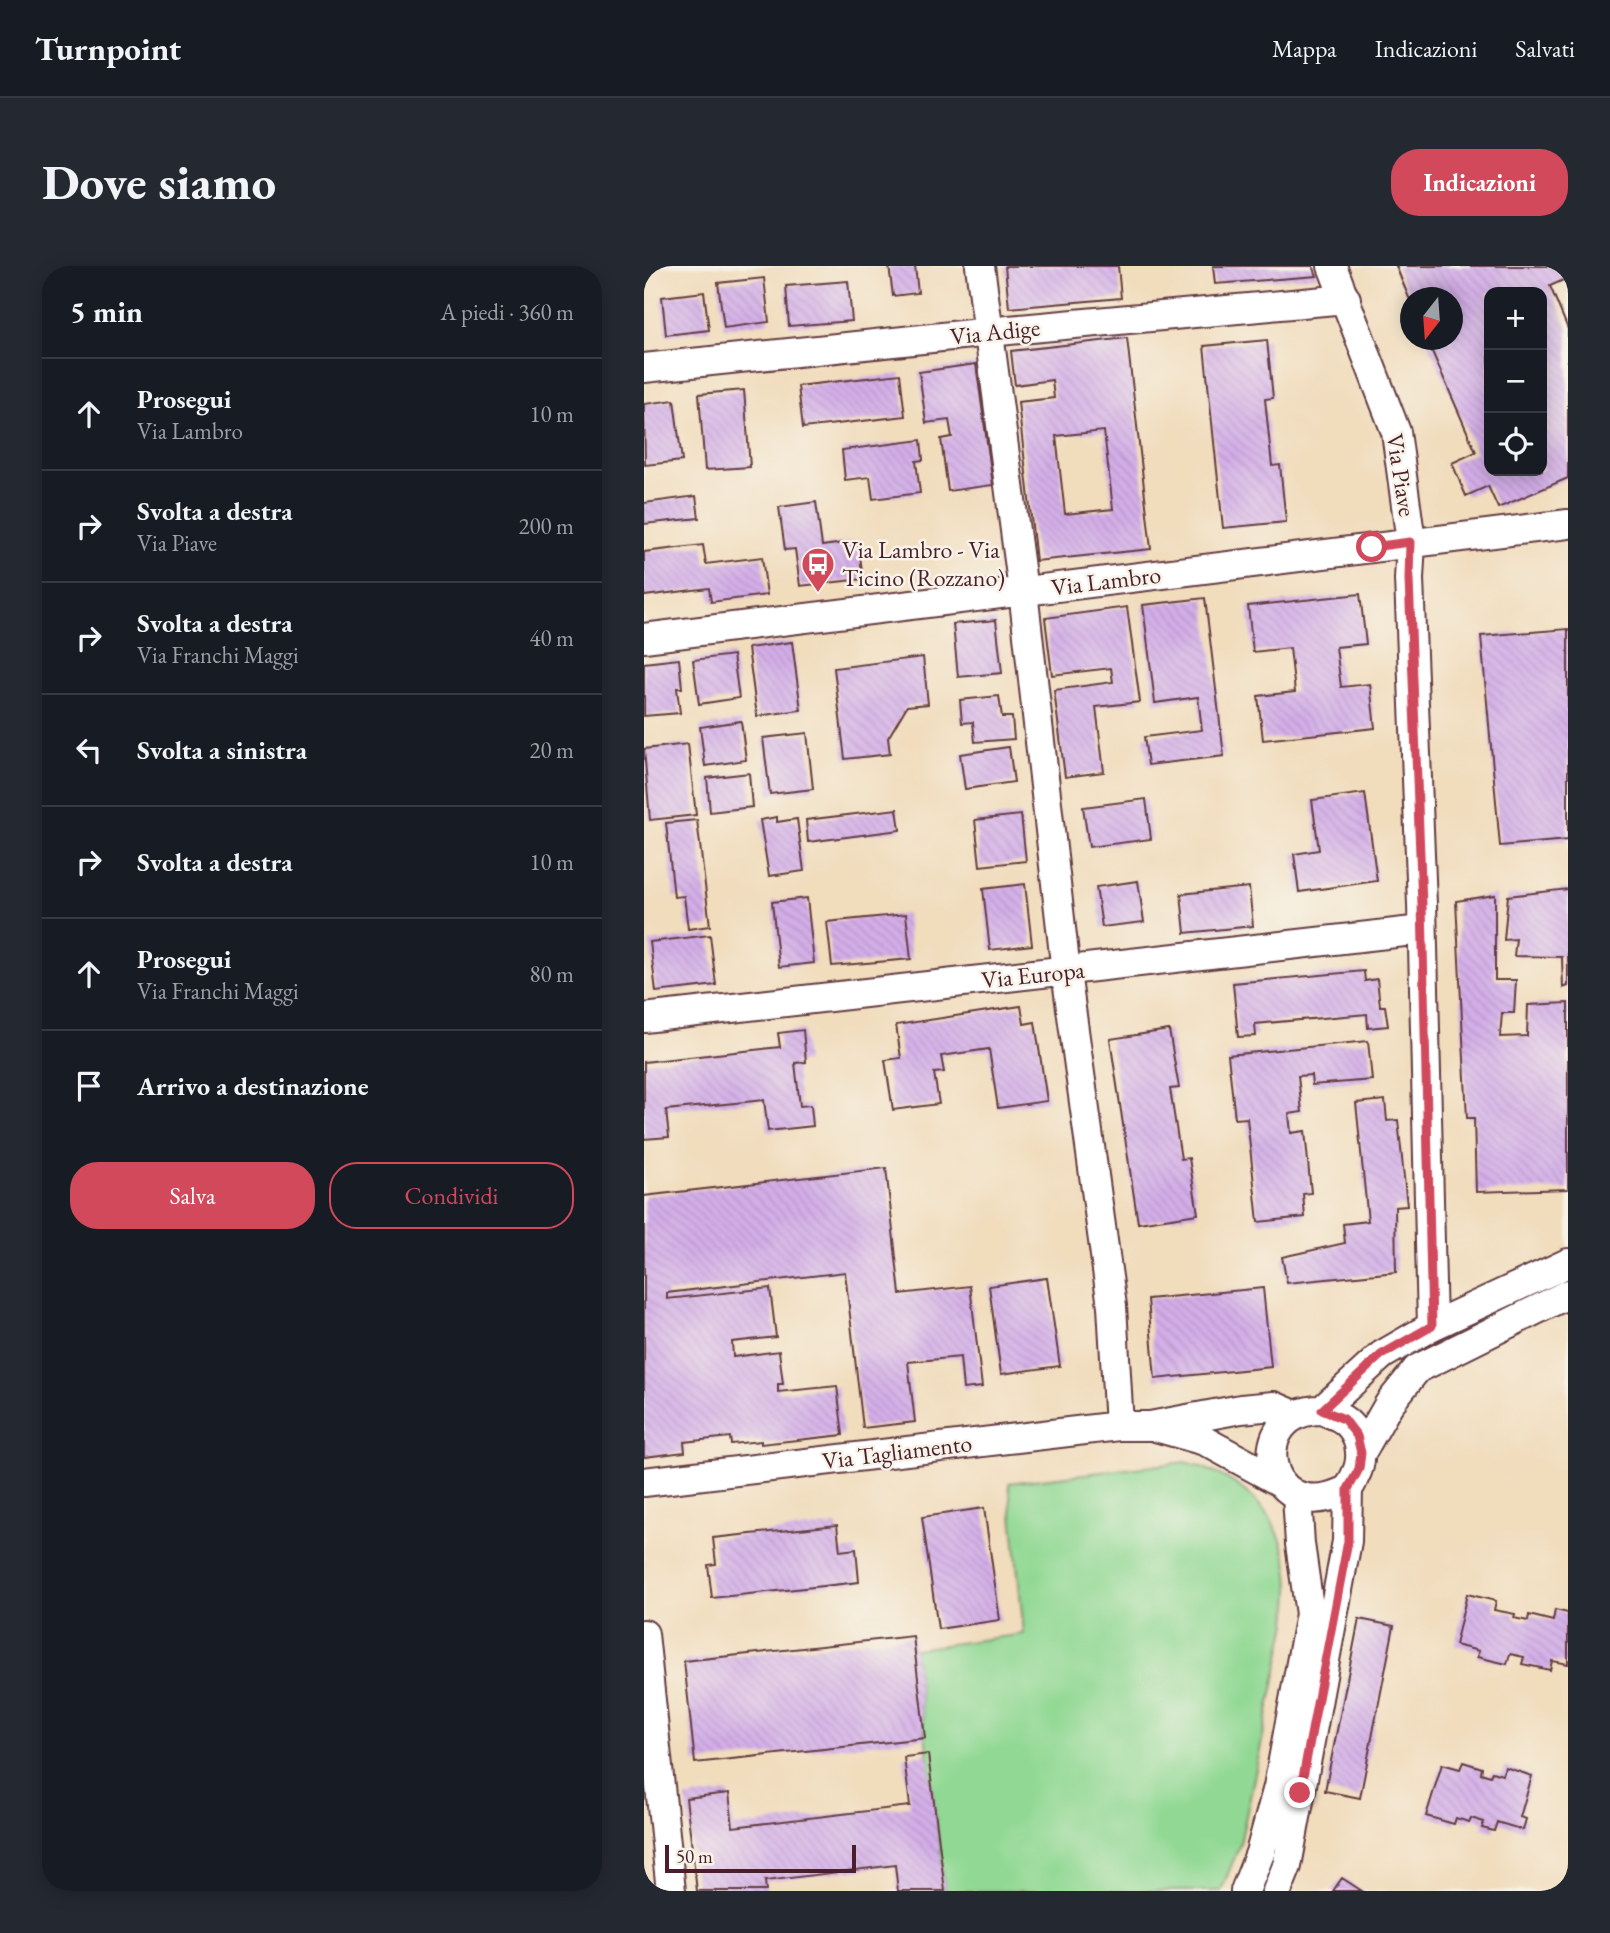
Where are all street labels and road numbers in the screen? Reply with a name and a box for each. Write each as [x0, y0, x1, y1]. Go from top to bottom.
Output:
street label: Via Adige [948, 311, 1041, 352]
street label: Via Piave [1380, 431, 1423, 519]
street label: Via Lambro [1049, 558, 1163, 603]
street label: Via Europa [980, 954, 1086, 995]
street label: Via Tagliamento [820, 1427, 974, 1476]

